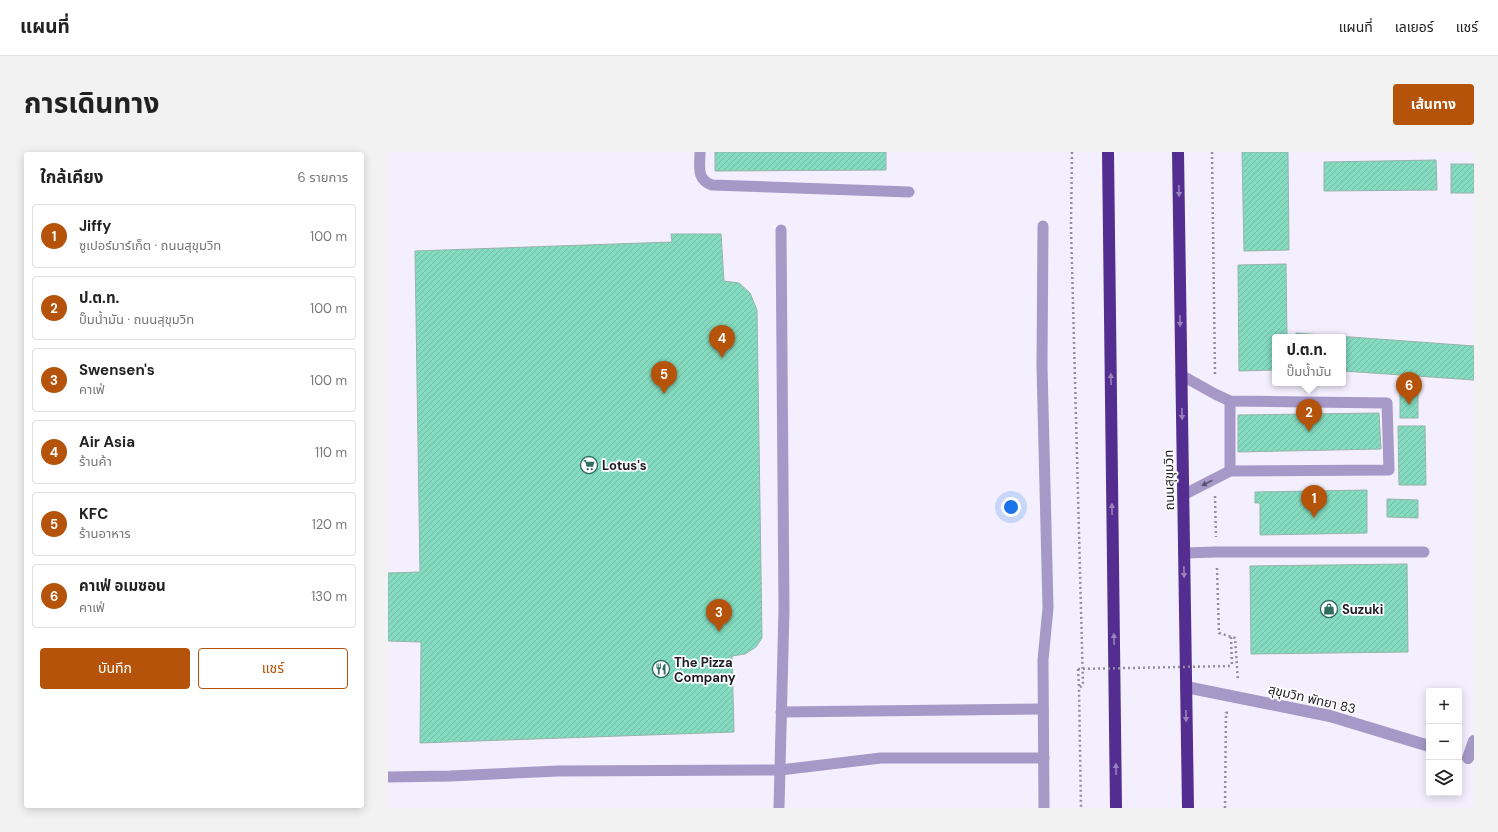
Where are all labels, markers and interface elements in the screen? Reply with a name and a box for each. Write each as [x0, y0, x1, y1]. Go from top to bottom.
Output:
text: แผนที่ [20, 14, 70, 39]
text: แผนที่ [1339, 18, 1373, 36]
text: เลเยอร์ [1395, 18, 1434, 36]
text: แชร์ [1456, 18, 1478, 36]
button: เส้นทาง [1393, 84, 1474, 125]
text: การเดินทาง [24, 85, 159, 122]
text: ใกล้เคียง [40, 166, 103, 188]
text: 6 รายการ [298, 169, 348, 186]
one-way arrow [1176, 185, 1182, 198]
text: Jiffy [79, 216, 111, 236]
text: 1 [52, 228, 56, 245]
text: 100 m [310, 228, 347, 245]
text: ซูเปอร์มาร์เก็ต · ถนนสุขุมวิท [79, 237, 221, 254]
text: ป.ต.ท. [79, 288, 119, 308]
text: 2 [50, 300, 58, 317]
text: 100 m [310, 300, 347, 317]
text: ปั๊มน้ำมัน · ถนนสุขุมวิท [79, 311, 194, 328]
one-way arrow [1177, 315, 1183, 328]
pin: 4 [709, 325, 735, 358]
popup [1272, 334, 1346, 386]
text: ป.ต.ท. [1286, 340, 1327, 360]
text: Swensen's [79, 360, 155, 380]
pin: 5 [651, 361, 677, 394]
text: ปั๊มน้ำมัน [1286, 363, 1332, 380]
text: 3 [50, 372, 58, 389]
text: 100 m [310, 372, 347, 389]
one-way arrow [1108, 372, 1114, 385]
pin: 6 [1396, 372, 1422, 405]
text: คาเฟ่ [79, 381, 105, 398]
pin: 2 [1296, 399, 1322, 432]
one-way arrow [1179, 408, 1185, 421]
text: Air Asia [79, 432, 135, 452]
text: 4 [50, 444, 58, 461]
text: 110 m [315, 444, 347, 461]
street label: ถนนสุขุมวิท [1160, 450, 1178, 510]
text: ร้านค้า [79, 453, 112, 470]
supermarket icon: Lotus's [579, 455, 599, 475]
place label: Lotus's [602, 457, 647, 474]
one-way arrow [1201, 480, 1212, 486]
pin: 1 [1301, 485, 1327, 518]
your location [1001, 497, 1021, 517]
one-way arrow [1109, 502, 1115, 515]
text: KFC [79, 504, 108, 524]
text: 5 [50, 516, 58, 533]
text: 120 m [312, 516, 347, 533]
text: ร้านอาหาร [79, 525, 131, 542]
one-way arrow [1181, 566, 1187, 579]
text: คาเฟ่ อเมซอน [79, 576, 166, 596]
text: 6 [50, 588, 58, 605]
text: 130 m [311, 588, 347, 605]
text: คาเฟ่ [79, 599, 105, 616]
pin: 3 [706, 599, 732, 632]
shop icon: Suzuki [1319, 599, 1339, 619]
place label: Suzuki [1342, 601, 1383, 618]
one-way arrow [1111, 632, 1117, 645]
button: บันทึก [40, 648, 190, 689]
button: แชร์ [198, 648, 348, 689]
place label: The Pizza Company [674, 654, 736, 686]
restaurant icon: The Pizza Company [651, 659, 671, 679]
street label: สุขุมวิท พัทยา 83 [1267, 681, 1357, 717]
map controls [1426, 688, 1462, 796]
button: + [1426, 688, 1462, 724]
one-way arrow [1183, 710, 1189, 723]
button: − [1426, 724, 1462, 760]
button: layers [1426, 760, 1462, 796]
one-way arrow [1113, 762, 1119, 775]

